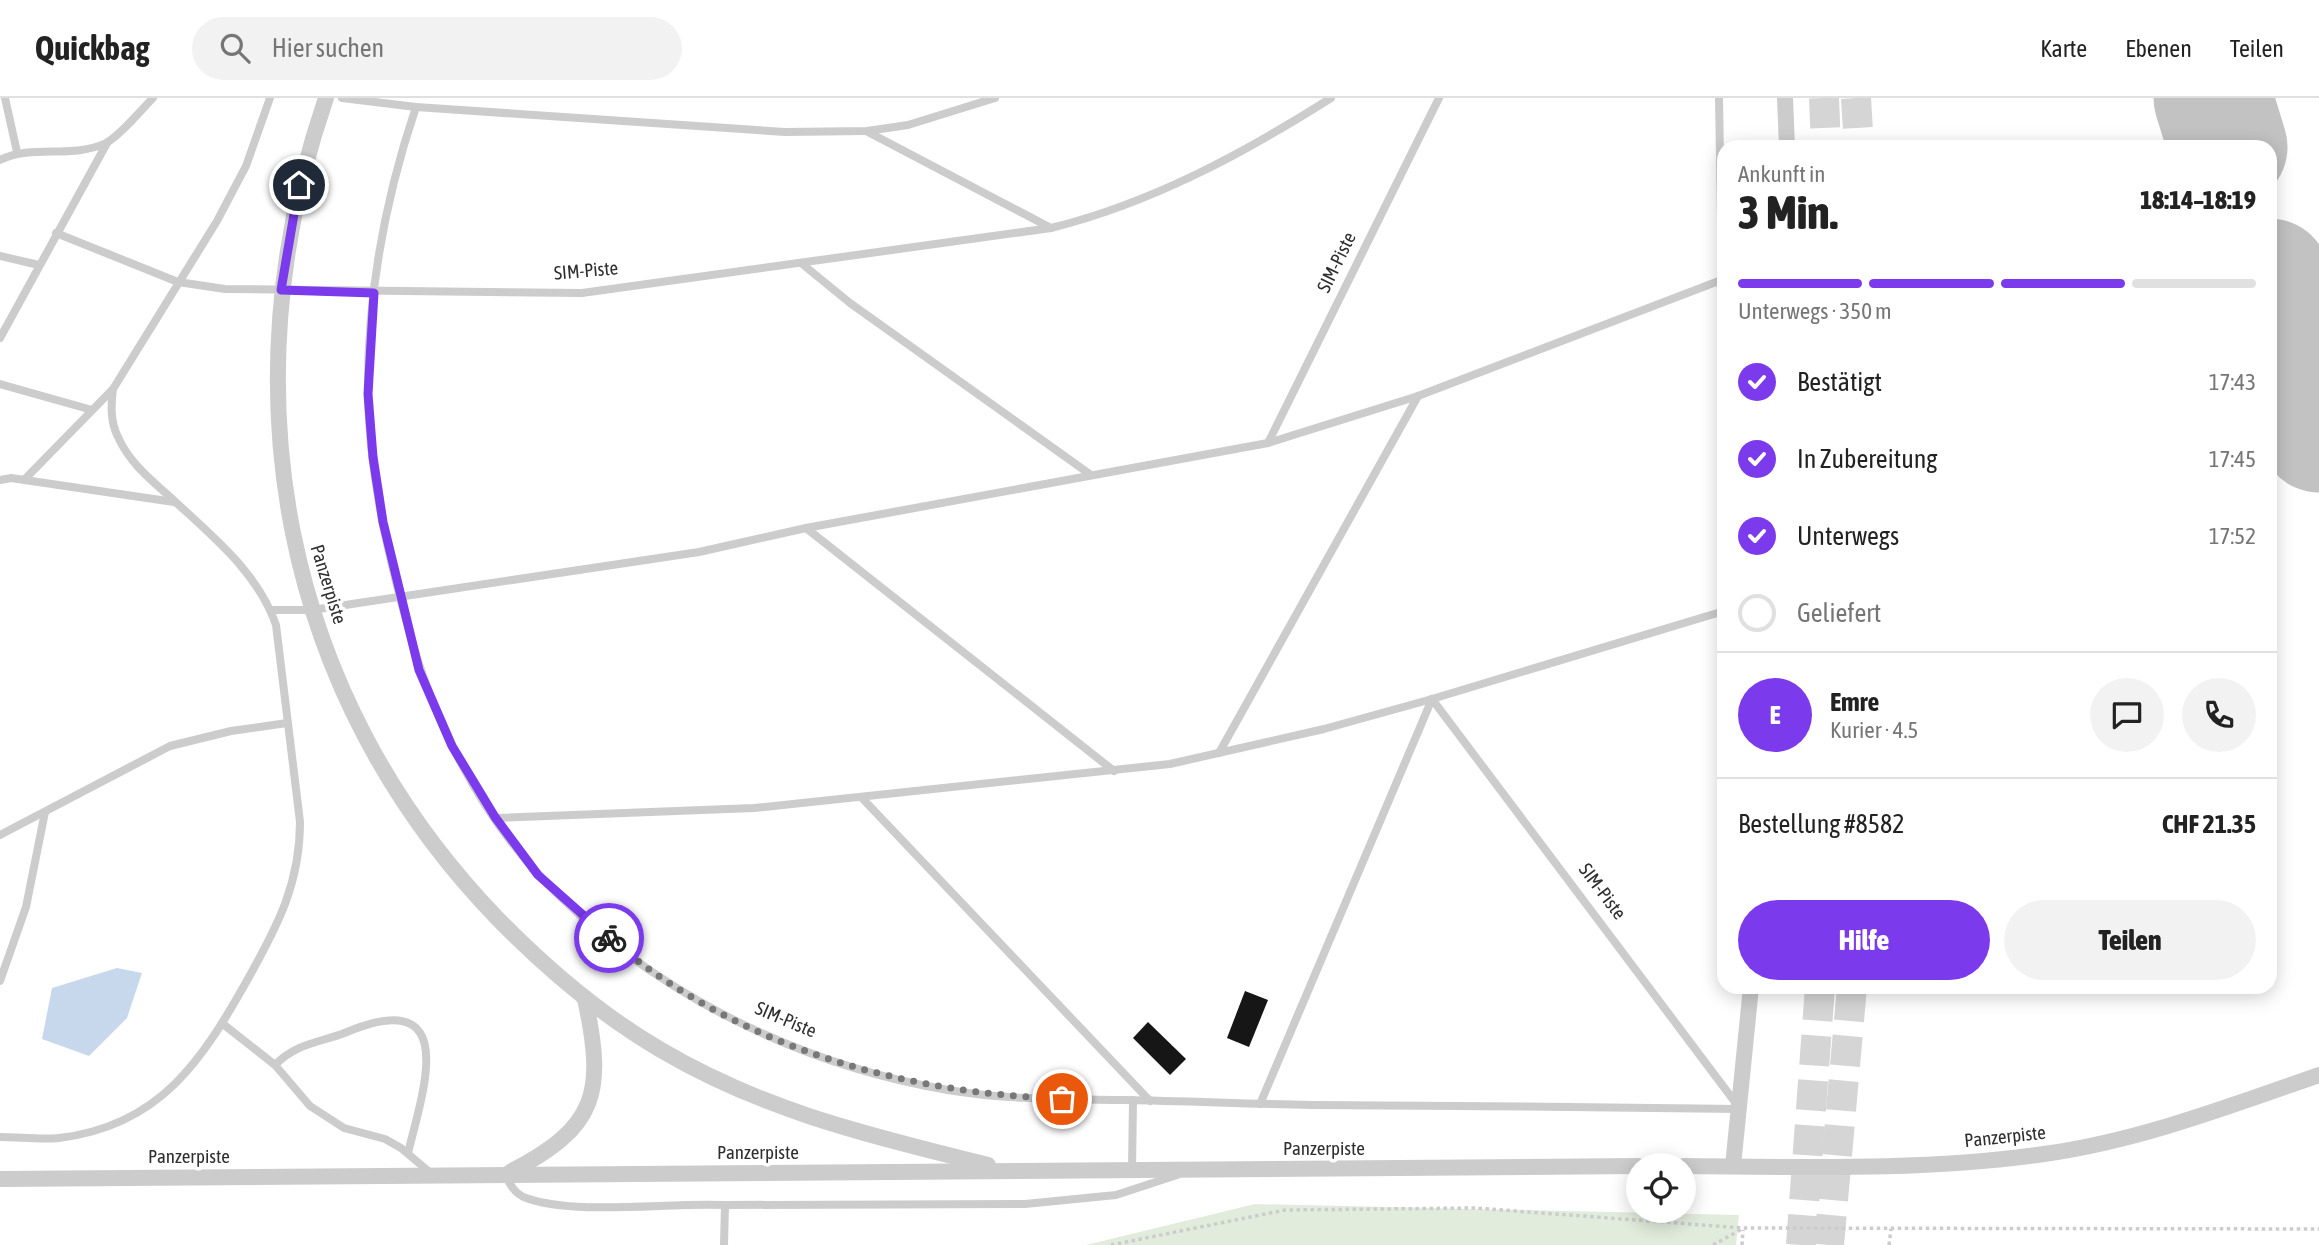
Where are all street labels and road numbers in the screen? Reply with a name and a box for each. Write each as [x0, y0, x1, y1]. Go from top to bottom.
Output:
street label: SIM-Piste [1312, 228, 1360, 296]
street label: SIM-Piste [553, 256, 619, 284]
street label: Panzerpiste [307, 542, 351, 626]
street label: SIM-Piste [1575, 859, 1631, 923]
street label: SIM-Piste [752, 996, 820, 1042]
street label: Panzerpiste [1963, 1121, 2047, 1151]
street label: Panzerpiste [1283, 1137, 1365, 1159]
street label: Panzerpiste [717, 1141, 799, 1163]
street label: Panzerpiste [148, 1145, 230, 1167]

